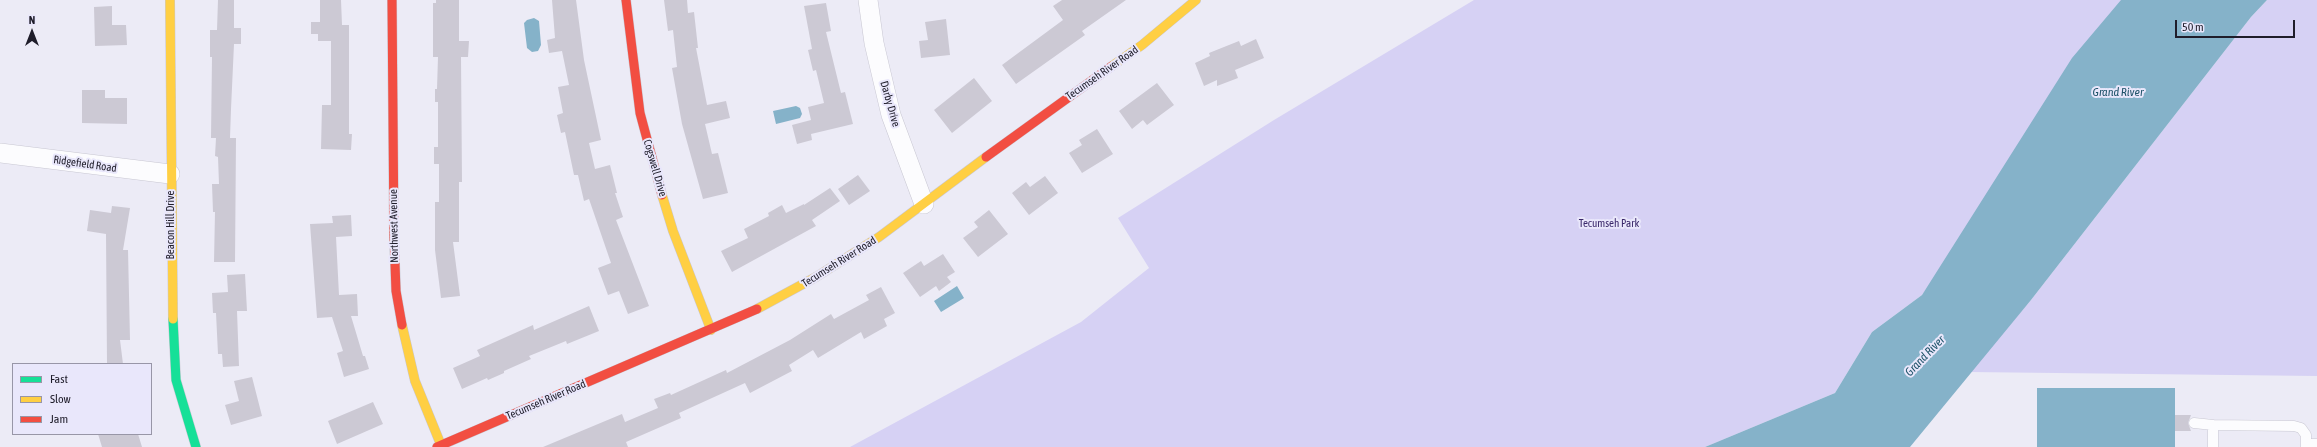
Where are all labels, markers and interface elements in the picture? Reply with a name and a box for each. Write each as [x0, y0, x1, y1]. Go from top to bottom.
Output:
north arrow [12, 12, 52, 52]
scale bar [2177, 12, 2297, 38]
text: N [29, 14, 35, 26]
text: 50 m [2182, 20, 2204, 34]
street label: Tecumseh River Road [1063, 43, 1141, 103]
street label: Darby Drive [877, 80, 903, 128]
water label: Grand River [2093, 85, 2143, 99]
street label: Cogswell Drive [641, 138, 669, 198]
street label: Ridgefield Road [52, 153, 118, 175]
street label: Northwest Avenue [387, 189, 401, 263]
street label: Beacon Hill Drive [164, 190, 178, 260]
park label: Tecumseh Park [1579, 217, 1639, 231]
street label: Tecumseh River Road [799, 234, 879, 290]
water label: Grand River [1902, 333, 1948, 379]
legend [12, 363, 152, 435]
text: Fast [50, 372, 68, 386]
street label: Tecumseh River Road [504, 377, 588, 423]
text: Slow [50, 392, 71, 406]
text: Jam [50, 412, 68, 426]

